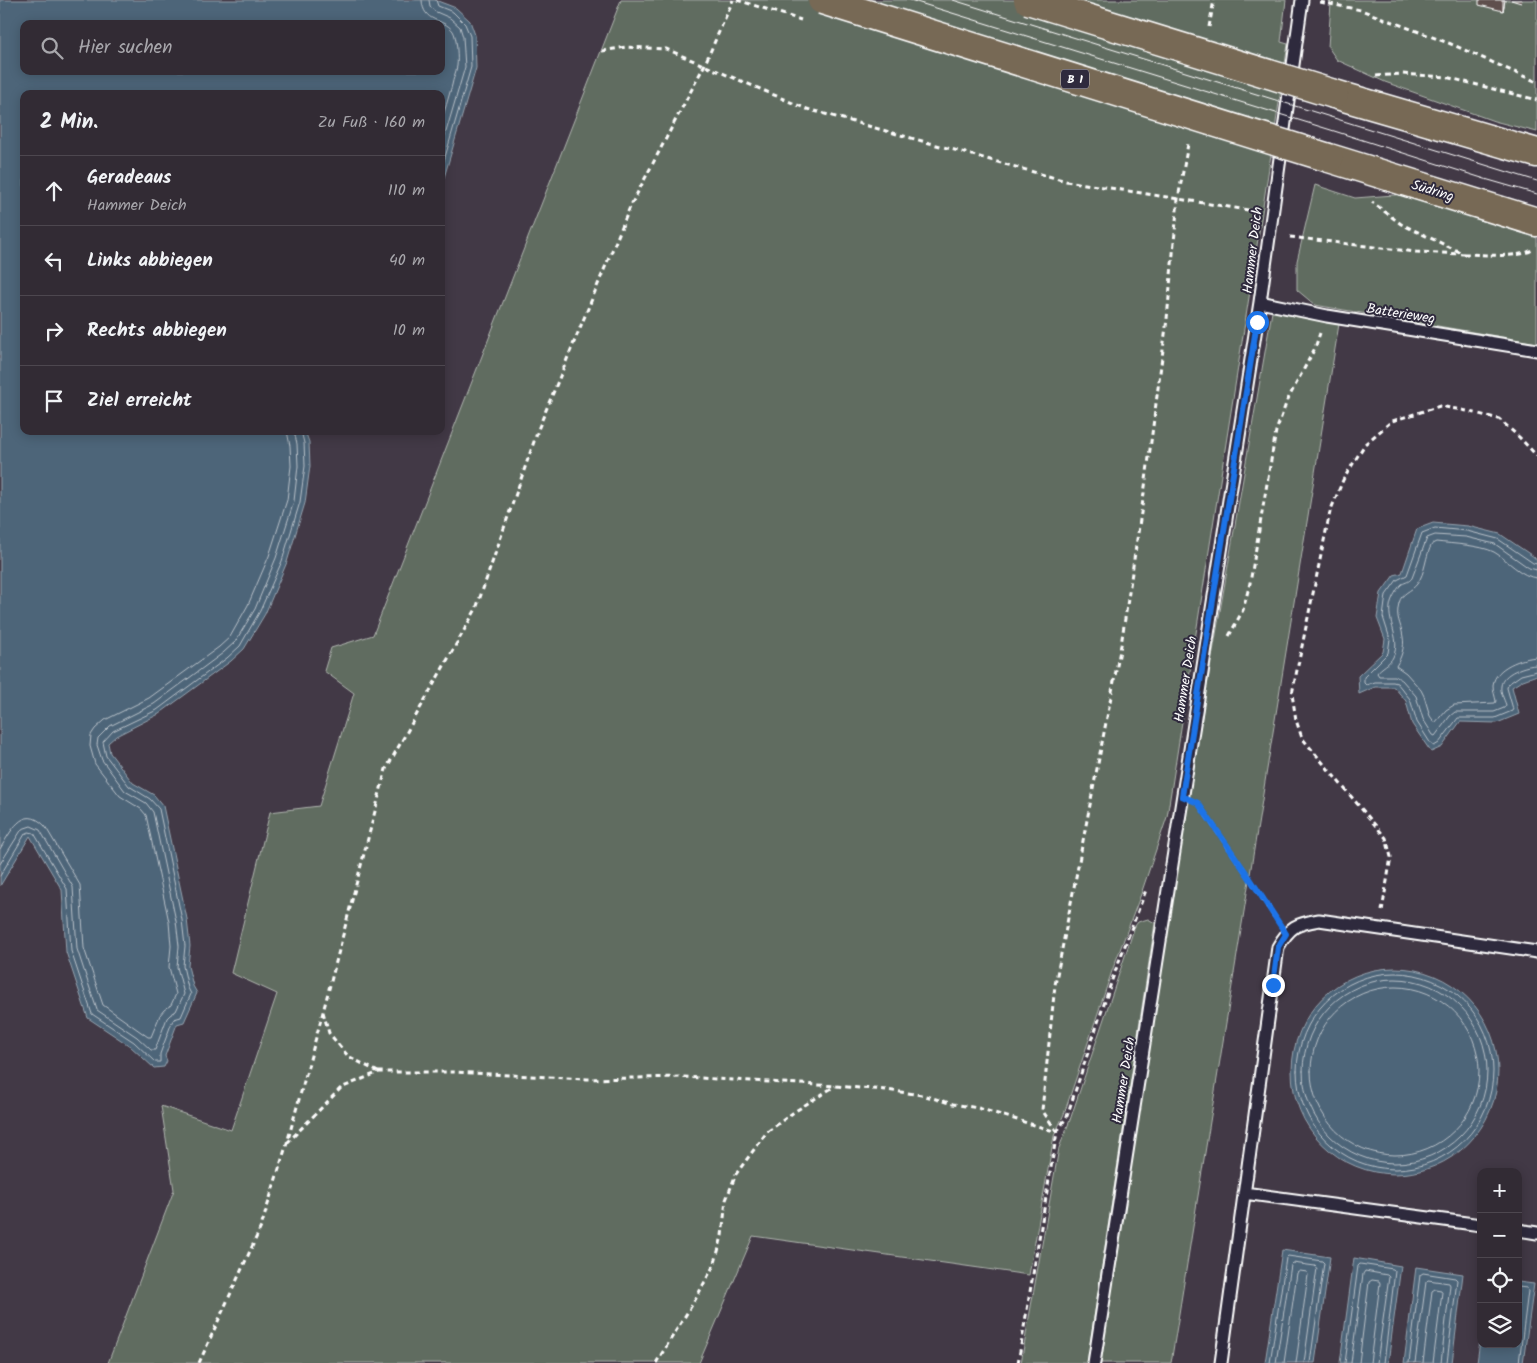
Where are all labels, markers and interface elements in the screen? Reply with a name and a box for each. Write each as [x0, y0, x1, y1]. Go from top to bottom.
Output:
search box [20, 20, 445, 75]
text: Hier suchen [78, 33, 172, 63]
icon: search [38, 34, 66, 62]
road number: B 1 [1061, 70, 1089, 88]
text: 2 Min. [40, 106, 98, 139]
text: Zu Fuß · 160 m [318, 110, 425, 135]
text: Geradeaus [87, 163, 172, 193]
street label: Südring [1409, 174, 1457, 208]
icon: ahead [40, 177, 68, 205]
text: 110 m [388, 178, 425, 203]
text: Hammer Deich [87, 193, 187, 218]
street label: Hammer Deich [1237, 206, 1269, 295]
text: Links abbiegen [87, 246, 213, 276]
icon: left [40, 247, 68, 275]
text: 40 m [389, 248, 425, 273]
street label: Batterieweg [1365, 298, 1437, 330]
route start [1246, 311, 1269, 334]
text: Rechts abbiegen [87, 316, 227, 346]
icon: right [40, 317, 68, 345]
text: 10 m [393, 318, 425, 343]
text: Ziel erreicht [87, 386, 192, 416]
icon: arrive [40, 387, 68, 415]
street label: Hammer Deich [1168, 634, 1204, 724]
route end [1262, 974, 1285, 997]
street label: Hammer Deich [1106, 1035, 1142, 1125]
map controls [1477, 1168, 1522, 1348]
button: + [1477, 1168, 1522, 1213]
button: − [1477, 1213, 1522, 1258]
button: locate [1477, 1258, 1522, 1303]
button: layers [1477, 1303, 1522, 1348]

